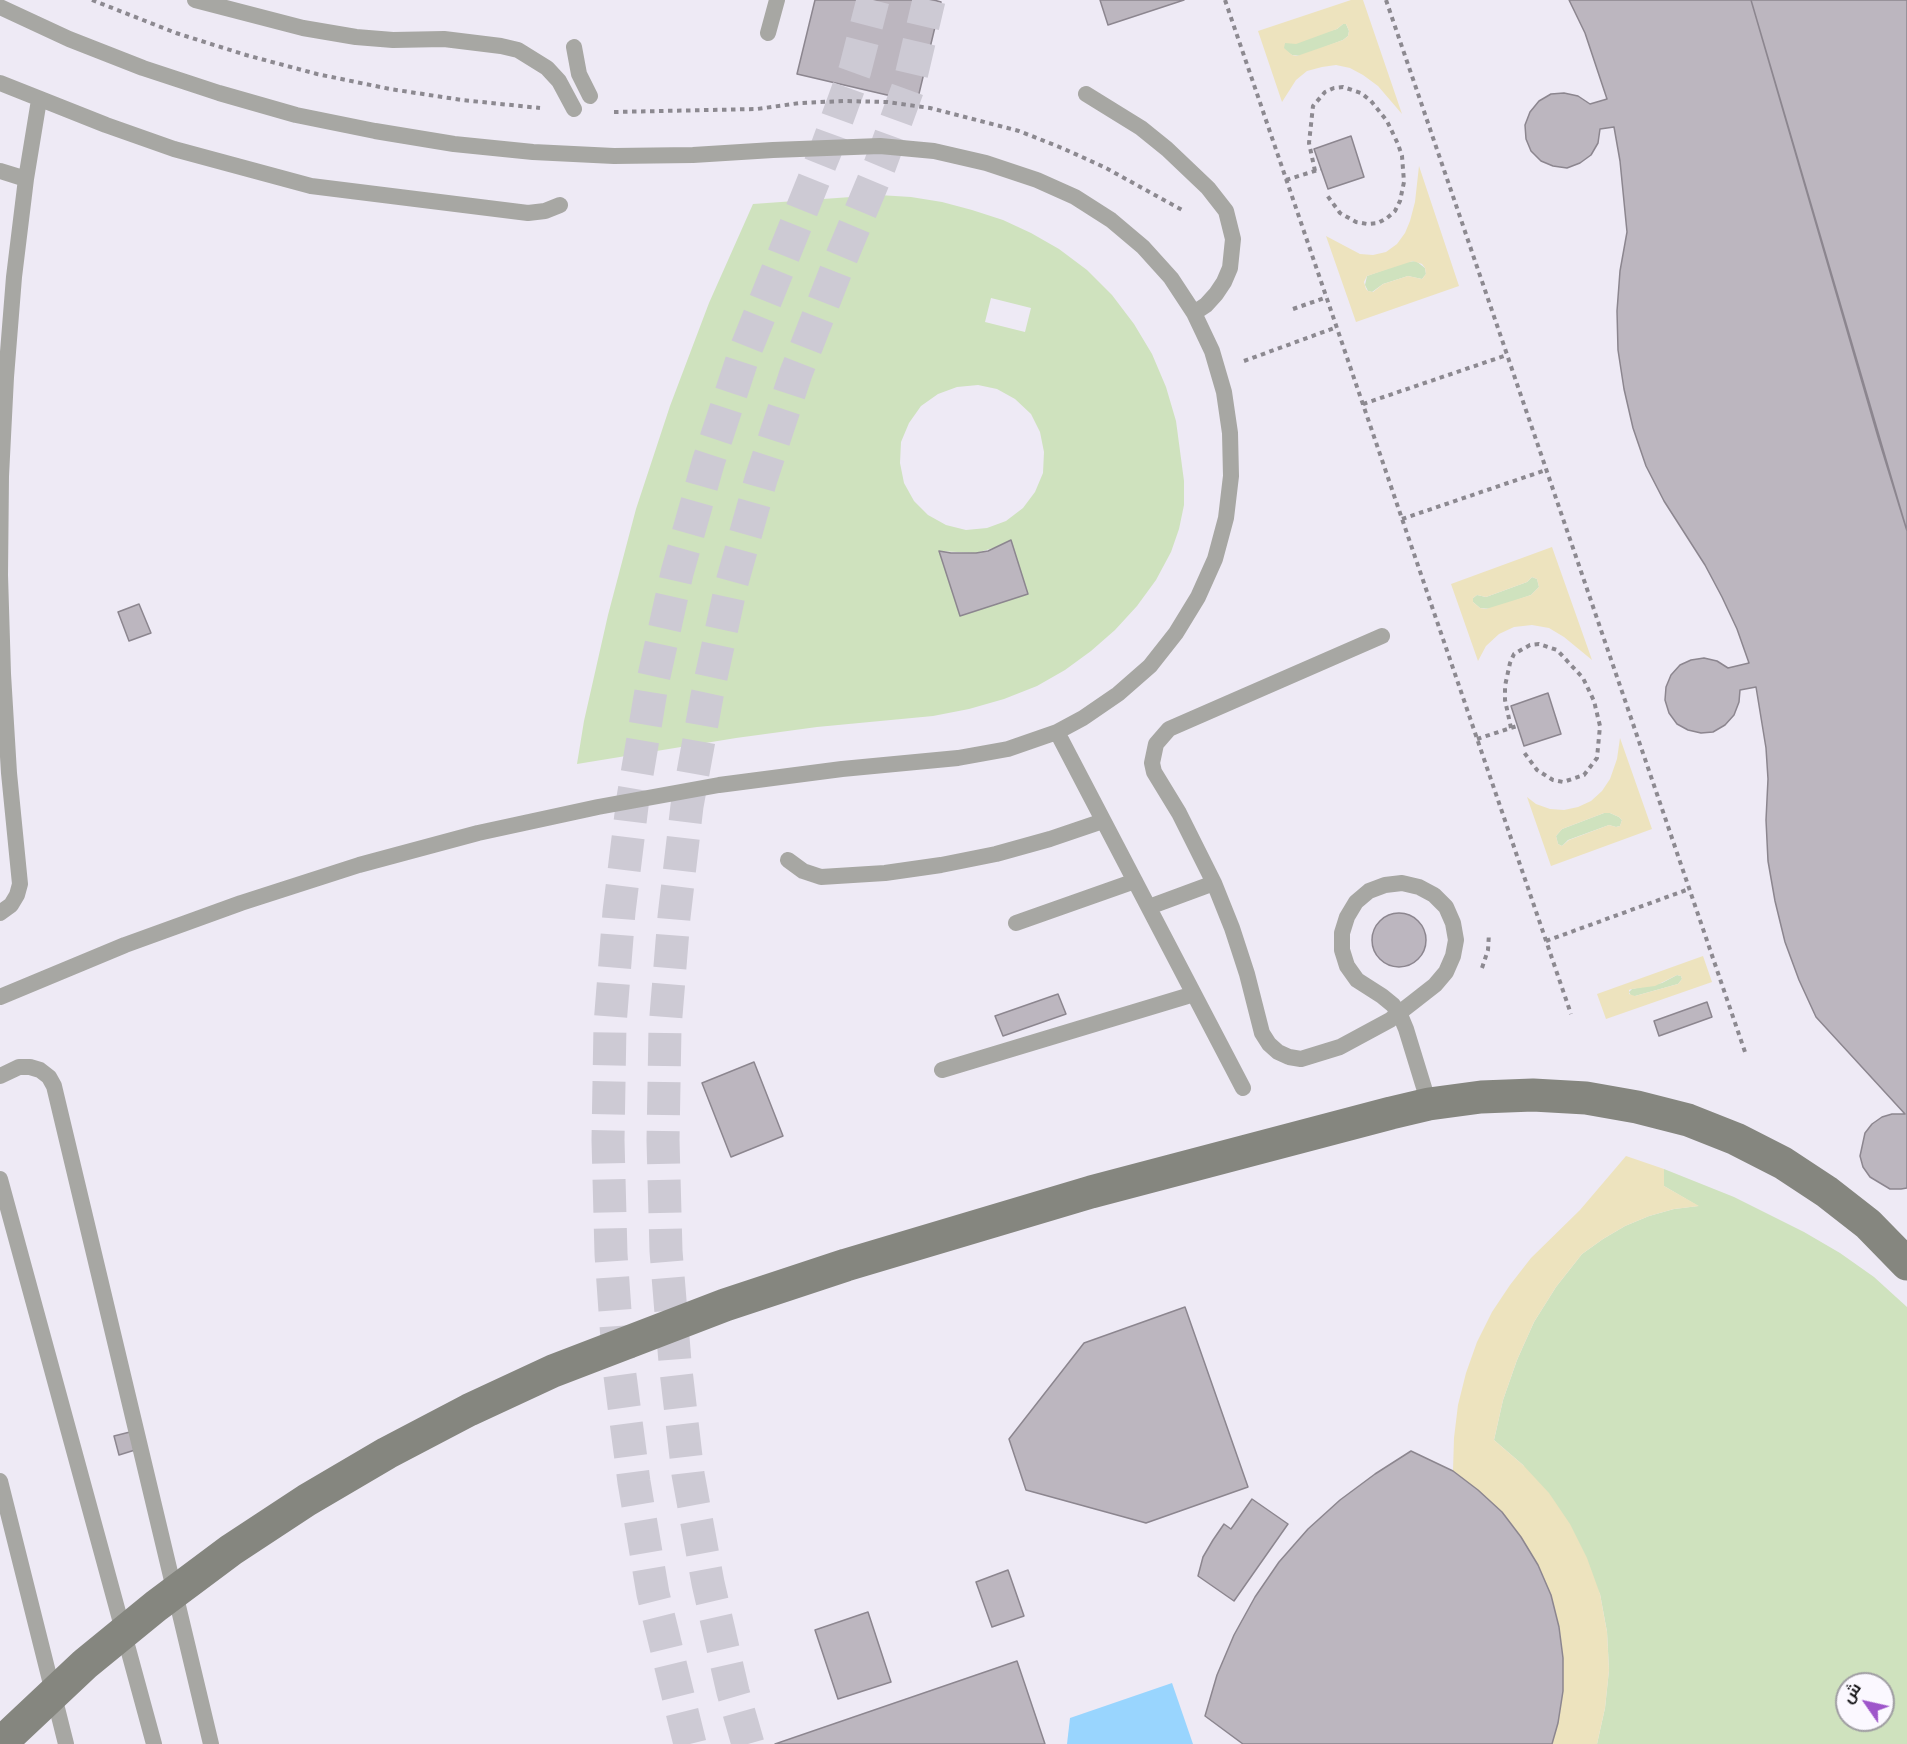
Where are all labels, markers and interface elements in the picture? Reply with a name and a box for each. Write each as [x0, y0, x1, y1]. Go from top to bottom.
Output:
north arrow [1835, 1672, 1895, 1732]
text: ش [1838, 1679, 1865, 1707]

